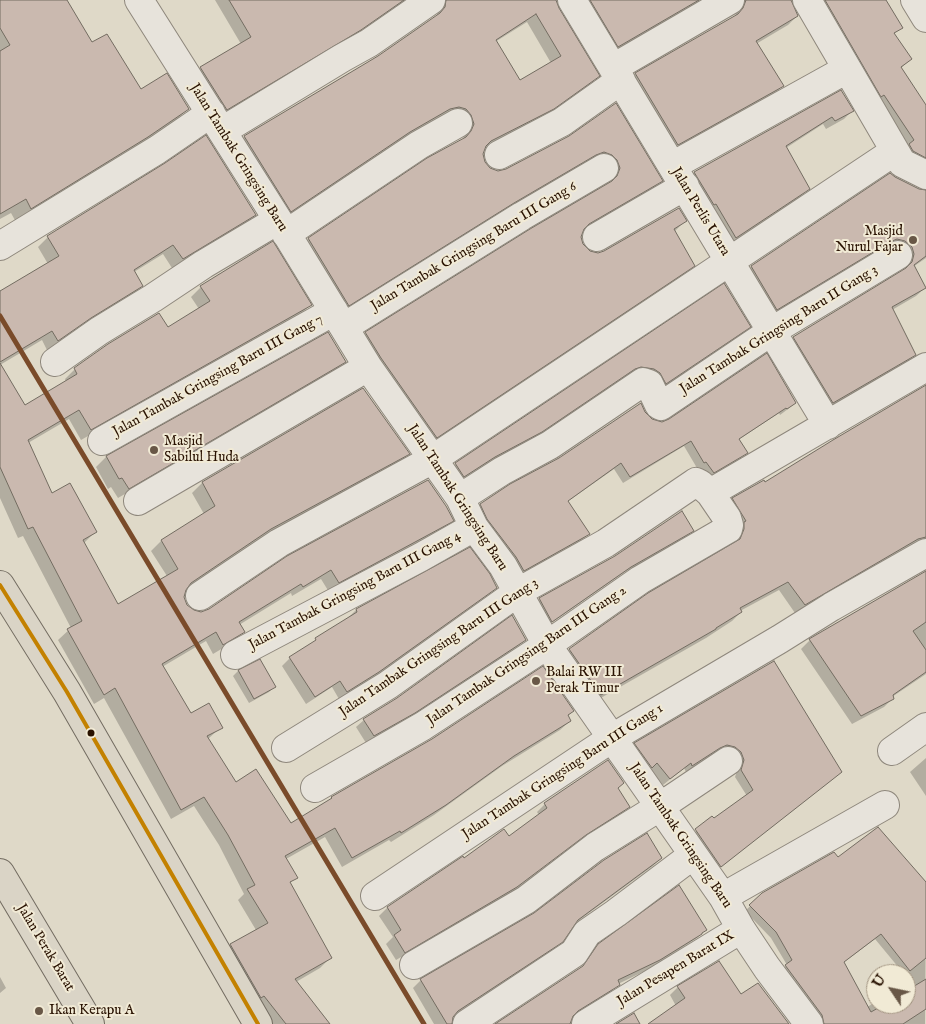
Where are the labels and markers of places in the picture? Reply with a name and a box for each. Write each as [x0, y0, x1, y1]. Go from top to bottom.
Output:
place label: Masjid Nurul Fajar [835, 224, 903, 256]
marker: Masjid Nurul Fajar [907, 234, 919, 246]
place label: Masjid Sabilul Huda [164, 434, 239, 467]
marker: Masjid Sabilul Huda [148, 444, 160, 456]
place label: Balai RW III Perak Timur [546, 665, 623, 698]
marker: Balai RW III Perak Timur [530, 675, 542, 687]
unlabelled marker [86, 728, 96, 738]
place label: Ikan Kerapu A [49, 1003, 134, 1019]
marker: Ikan Kerapu A [33, 1005, 45, 1017]

